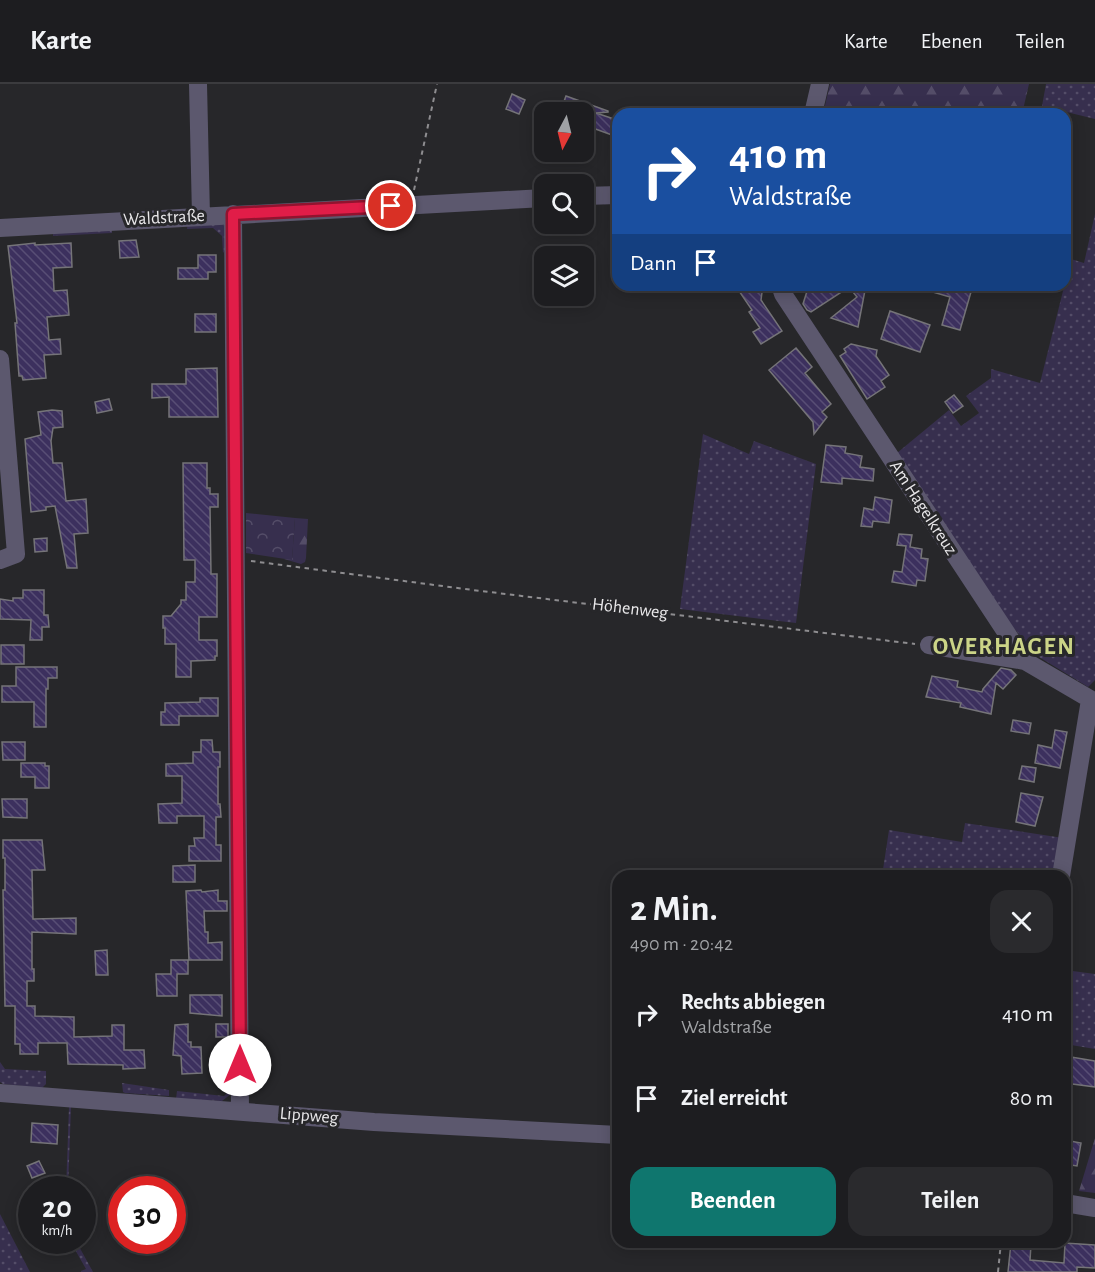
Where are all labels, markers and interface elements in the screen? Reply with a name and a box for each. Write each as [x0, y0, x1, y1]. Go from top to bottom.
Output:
text: Karte [30, 27, 92, 55]
text: Karte [844, 31, 888, 52]
text: Ebenen [921, 31, 983, 52]
text: Teilen [1016, 31, 1065, 52]
north arrow [534, 102, 594, 162]
map controls [534, 102, 594, 306]
icon: right [630, 132, 708, 210]
text: 410 m [729, 134, 827, 176]
button: search [534, 174, 594, 234]
pin [365, 180, 416, 231]
text: Waldstraße [729, 183, 852, 210]
icon: arrive [374, 189, 407, 222]
street label: Waldstraße [123, 207, 205, 229]
button: layers [534, 246, 594, 306]
icon: arrive [689, 246, 722, 279]
text: Dann [630, 252, 677, 274]
street label: Am Hagelkreuz [886, 458, 960, 558]
street label: Höhenweg [591, 595, 669, 623]
district label: OVERHAGEN [933, 635, 1075, 659]
button: close [990, 890, 1053, 953]
text: 2 Min. [630, 891, 718, 927]
text: 490 m · 20:42 [630, 934, 733, 954]
text: Rechts abbiegen [681, 991, 825, 1013]
icon: right [630, 998, 663, 1031]
text: 410 m [1002, 1003, 1053, 1025]
text: Waldstraße [681, 1017, 772, 1037]
position arrow [208, 1033, 272, 1097]
icon: arrive [630, 1082, 663, 1115]
text: Ziel erreicht [681, 1087, 788, 1109]
text: 80 m [1010, 1087, 1053, 1109]
street label: Lippweg [279, 1104, 339, 1128]
button: Beenden [630, 1167, 836, 1236]
button: Teilen [848, 1167, 1053, 1236]
speed limit sign: 30 [108, 1176, 186, 1254]
text: 20 [42, 1193, 72, 1223]
text: km/h [42, 1223, 72, 1238]

